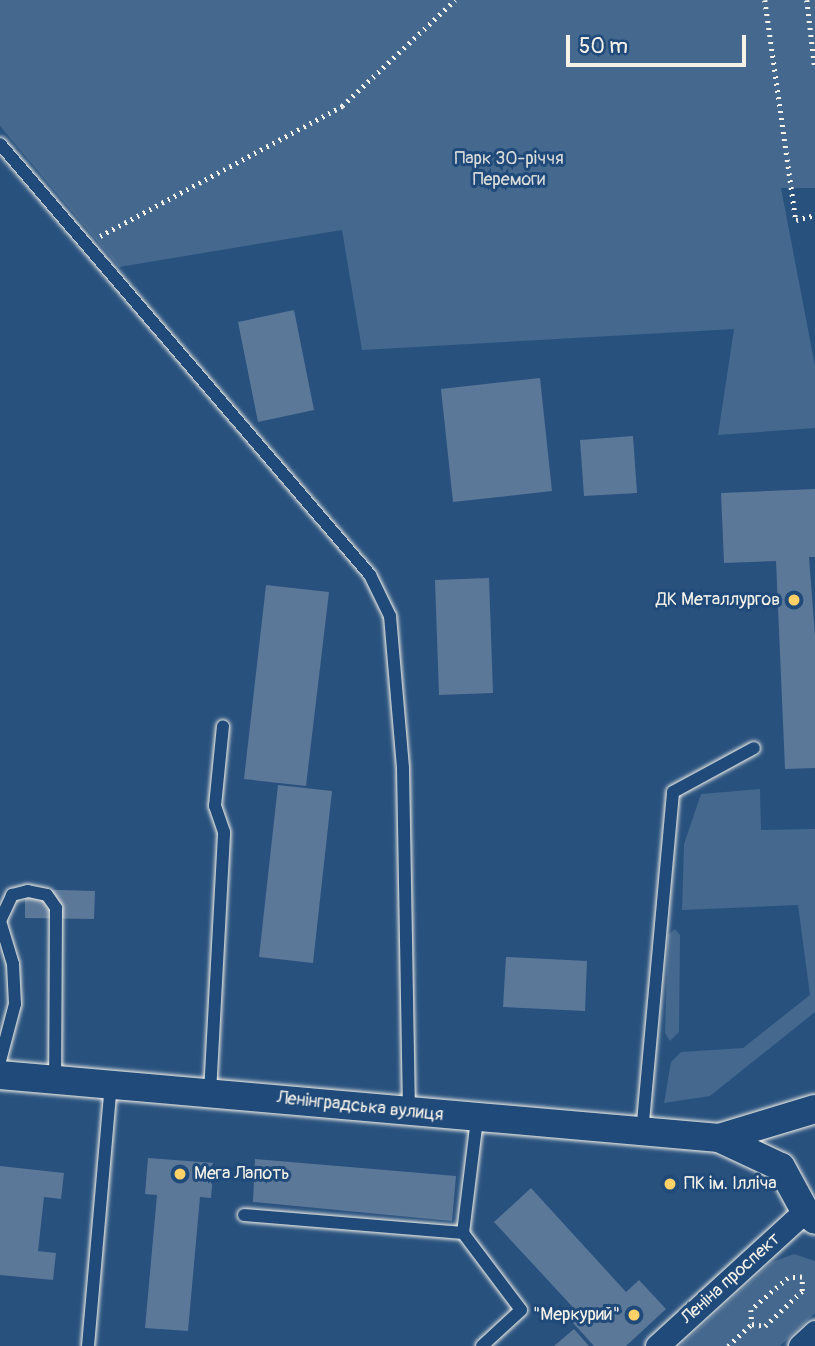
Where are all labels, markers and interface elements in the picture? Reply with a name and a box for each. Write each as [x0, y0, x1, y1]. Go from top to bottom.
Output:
scale bar [570, 21, 750, 65]
text: 50 m [579, 33, 628, 60]
park label: Парк 30-річчя Перемоги [454, 149, 564, 192]
place label: ДК Металлургов [656, 589, 780, 611]
marker: ДК Металлургов [786, 592, 802, 608]
street label: Ленінградська вулиця [276, 1088, 444, 1126]
place label: Мега Лапоть [194, 1163, 290, 1185]
marker: Мега Лапоть [172, 1166, 188, 1182]
place label: ПК ім. Ілліча [684, 1173, 777, 1195]
marker: ПК ім. Ілліча [662, 1176, 678, 1192]
street label: Леніна проспект [677, 1229, 785, 1329]
place label: "Меркурий" [533, 1304, 620, 1326]
marker: "Меркурий" [626, 1307, 642, 1323]

